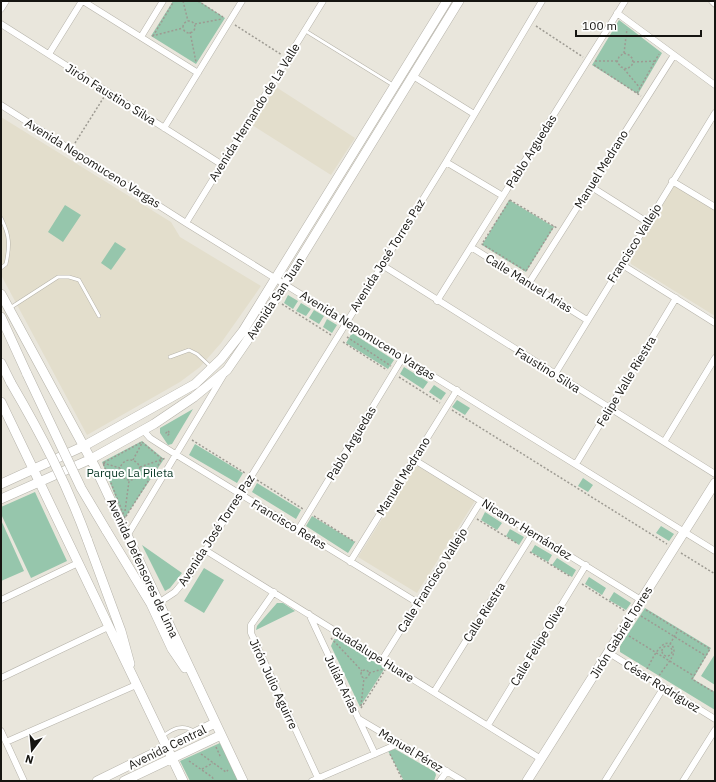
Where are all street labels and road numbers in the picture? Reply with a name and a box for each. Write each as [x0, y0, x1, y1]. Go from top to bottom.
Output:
street label: Avenida Hernando de La Valle [205, 40, 303, 184]
street label: Jirón Faustino Silva [63, 60, 160, 128]
street label: Pablo Arguedas [502, 111, 560, 191]
street label: Avenida Nepomuceno Vargas [23, 115, 164, 211]
street label: Manuel Medrano [571, 127, 631, 211]
street label: Avenida José Torres Paz [346, 196, 428, 314]
street label: Francisco Vallejo [604, 200, 665, 285]
street label: Calle Manuel Arias [483, 250, 575, 316]
street label: Avenida San Juan [243, 254, 307, 342]
street label: Avenida Nepomuceno Vargas [298, 287, 439, 383]
street label: Felipe Valle Riestra [593, 333, 659, 429]
street label: Faustino Silva [513, 344, 584, 396]
street label: Pablo Arguedas [323, 403, 379, 483]
street label: Manuel Medrano [373, 434, 433, 518]
street label: Avenida José Torres Paz [174, 471, 258, 589]
street label: Nicanor Hernández [479, 495, 575, 563]
street label: Avenida Defensores de Lima [104, 496, 182, 641]
street label: Francisco Retes [249, 496, 329, 552]
street label: Calle Francisco Vallejo [394, 525, 470, 635]
street label: Calle Riestra [460, 579, 509, 645]
street label: Jirón Gabriel Torres [587, 583, 655, 681]
street label: Calle Felipe Oliva [507, 601, 568, 688]
street label: Guadalupe Huare [329, 623, 417, 685]
street label: Jirón Julio Aguirre [247, 637, 302, 732]
street label: Julián Arias [322, 653, 363, 716]
street label: César Rodríguez [621, 657, 703, 716]
street label: Avenida Central [126, 722, 208, 772]
street label: Manuel Pérez [376, 725, 446, 775]

